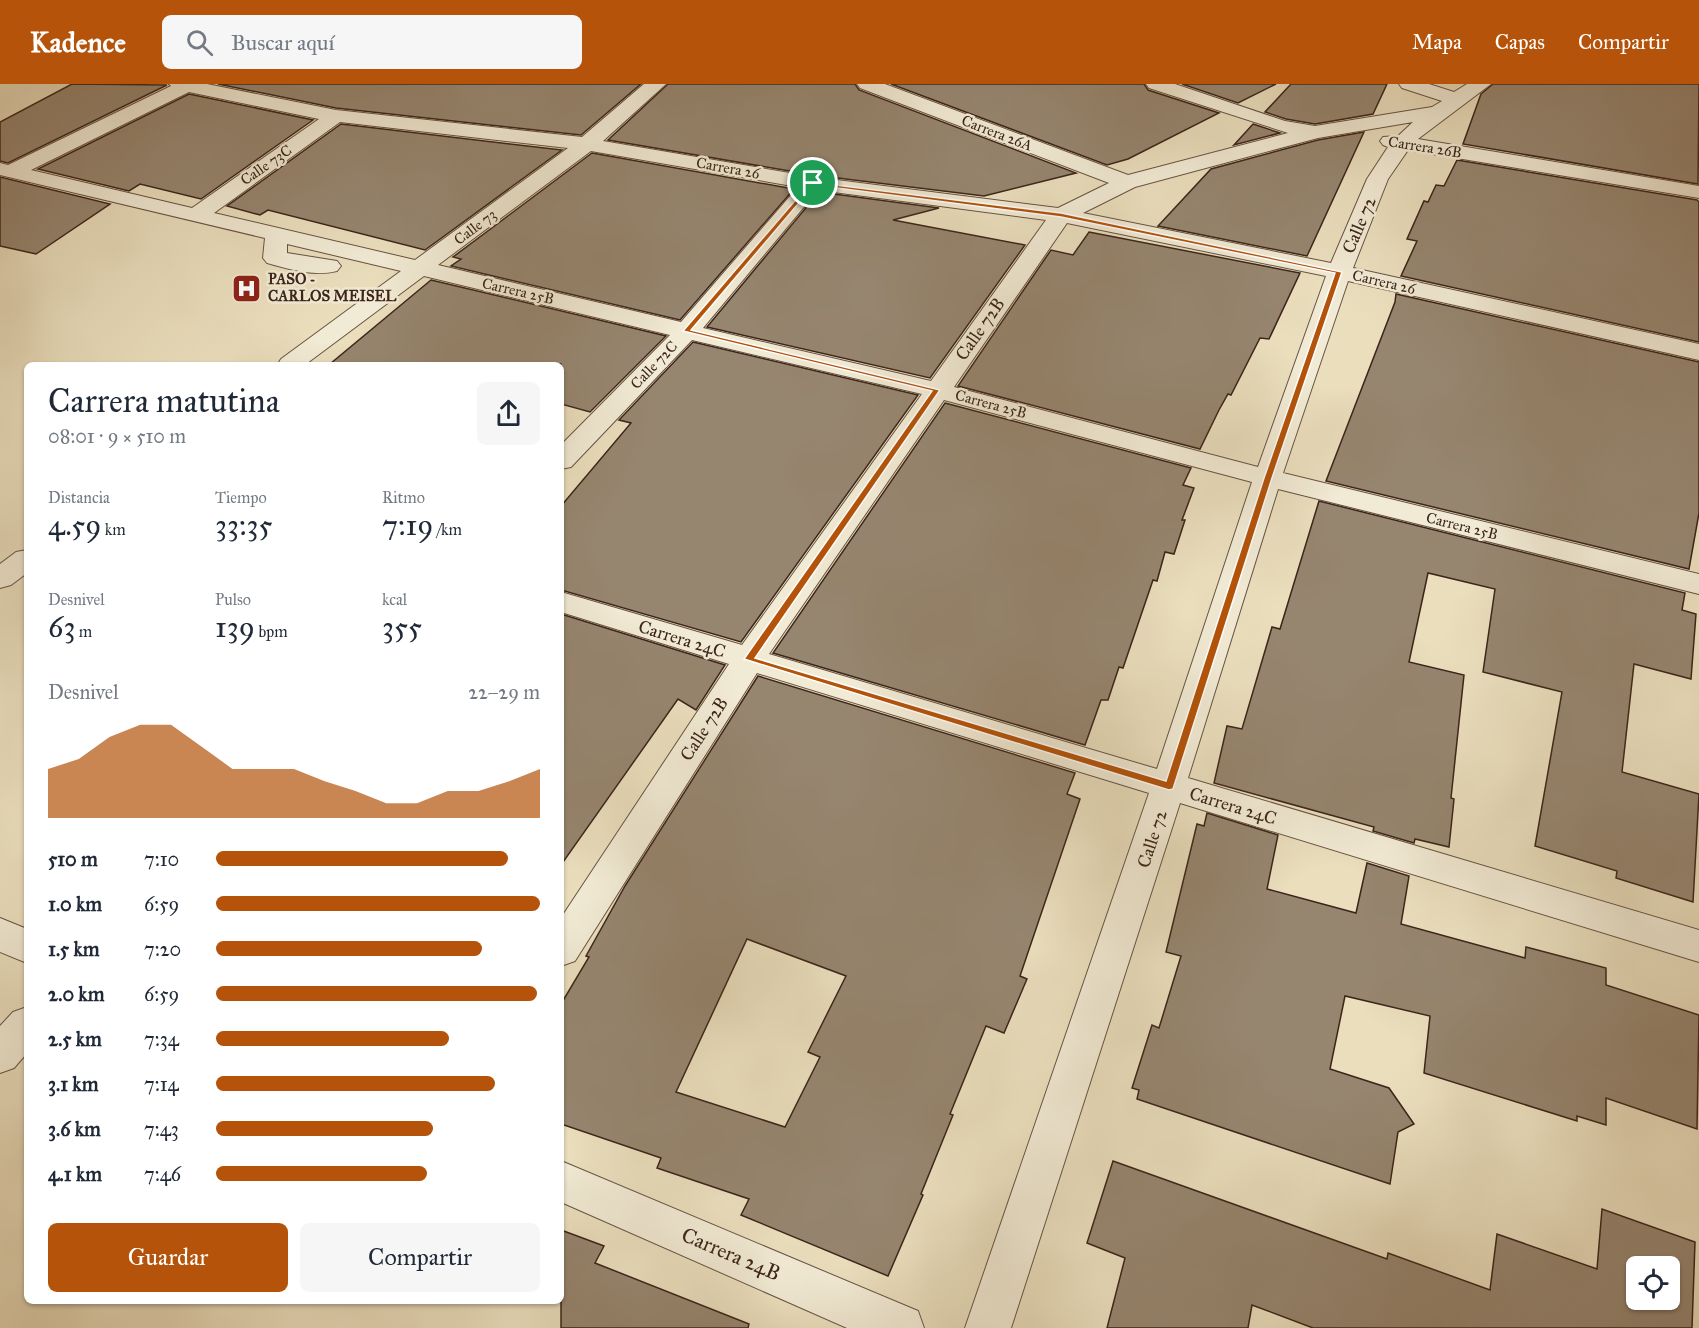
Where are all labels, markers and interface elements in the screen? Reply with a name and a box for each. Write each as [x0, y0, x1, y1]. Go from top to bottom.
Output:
search box [162, 15, 582, 69]
text: Kadence [30, 25, 126, 60]
icon: search [183, 26, 216, 59]
text: Buscar aquí [231, 29, 334, 56]
text: Mapa [1412, 29, 1462, 55]
text: Capas [1495, 29, 1545, 55]
text: Compartir [1578, 29, 1669, 55]
street label: Carrera 26A [959, 111, 1035, 155]
street label: Carrera 26B [1387, 132, 1463, 162]
street label: Calle 73C [237, 141, 295, 189]
street label: Carrera 26 [695, 154, 762, 183]
pin [787, 157, 838, 208]
icon: arrive [796, 166, 829, 199]
street label: Calle 72 [1337, 193, 1381, 257]
street label: Calle 73 [450, 205, 500, 249]
street label: Carrera 26 [1351, 266, 1419, 298]
place label: PASO - CARLOS MEISEL [268, 270, 397, 305]
hospital icon: PASO - CARLOS MEISEL [231, 272, 263, 304]
street label: Carrera 25B [480, 274, 556, 308]
street label: Calle 72B [951, 293, 1009, 365]
street label: Calle 72C [627, 337, 681, 393]
text: Carrera matutina [48, 381, 280, 421]
button: share [477, 382, 540, 445]
street label: Carrera 25B [953, 386, 1029, 422]
text: 08:01 · 9 × 510 m [48, 424, 186, 448]
text: Distancia [48, 488, 110, 507]
text: Tiempo [215, 488, 267, 507]
text: Ritmo [382, 488, 425, 507]
text: 4.59 [48, 507, 101, 543]
text: 33:35 [215, 507, 273, 543]
text: 7:19 [382, 507, 433, 543]
street label: Carrera 25B [1424, 508, 1500, 544]
text: km [101, 520, 126, 539]
text: /km [433, 520, 462, 539]
text: Desnivel [48, 590, 104, 609]
text: Pulso [215, 590, 251, 609]
text: kcal [382, 590, 407, 609]
text: 63 [48, 609, 75, 645]
text: 139 [215, 609, 255, 645]
text: 355 [382, 609, 422, 645]
street label: Carrera 24C [636, 615, 728, 663]
text: m [75, 622, 92, 641]
text: bpm [255, 622, 288, 641]
text: Desnivel [48, 680, 119, 704]
text: 22–29 m [468, 680, 540, 704]
street label: Calle 72B [675, 693, 733, 765]
street label: Carrera 24C [1187, 782, 1279, 830]
street label: Calle 72 [1132, 807, 1172, 871]
text: 510 m [48, 847, 98, 871]
text: 7:10 [144, 847, 179, 871]
text: 1.0 km [48, 892, 102, 916]
text: 6:59 [144, 892, 179, 916]
text: 1.5 km [48, 937, 99, 961]
text: 7:20 [144, 937, 181, 961]
text: 2.0 km [48, 982, 104, 1006]
text: 6:59 [144, 982, 179, 1006]
text: 2.5 km [48, 1027, 102, 1051]
text: 7:34 [144, 1027, 179, 1051]
text: 3.1 km [48, 1072, 98, 1096]
text: 7:14 [144, 1072, 179, 1096]
text: 3.6 km [48, 1117, 101, 1141]
text: 7:43 [144, 1117, 179, 1141]
text: 4.1 km [48, 1162, 102, 1186]
text: 7:46 [144, 1162, 181, 1186]
street label: Carrera 24B [678, 1222, 784, 1286]
button: Guardar [48, 1223, 288, 1292]
button: Compartir [300, 1223, 540, 1292]
map controls [1626, 1256, 1680, 1310]
button: locate [1626, 1256, 1680, 1310]

